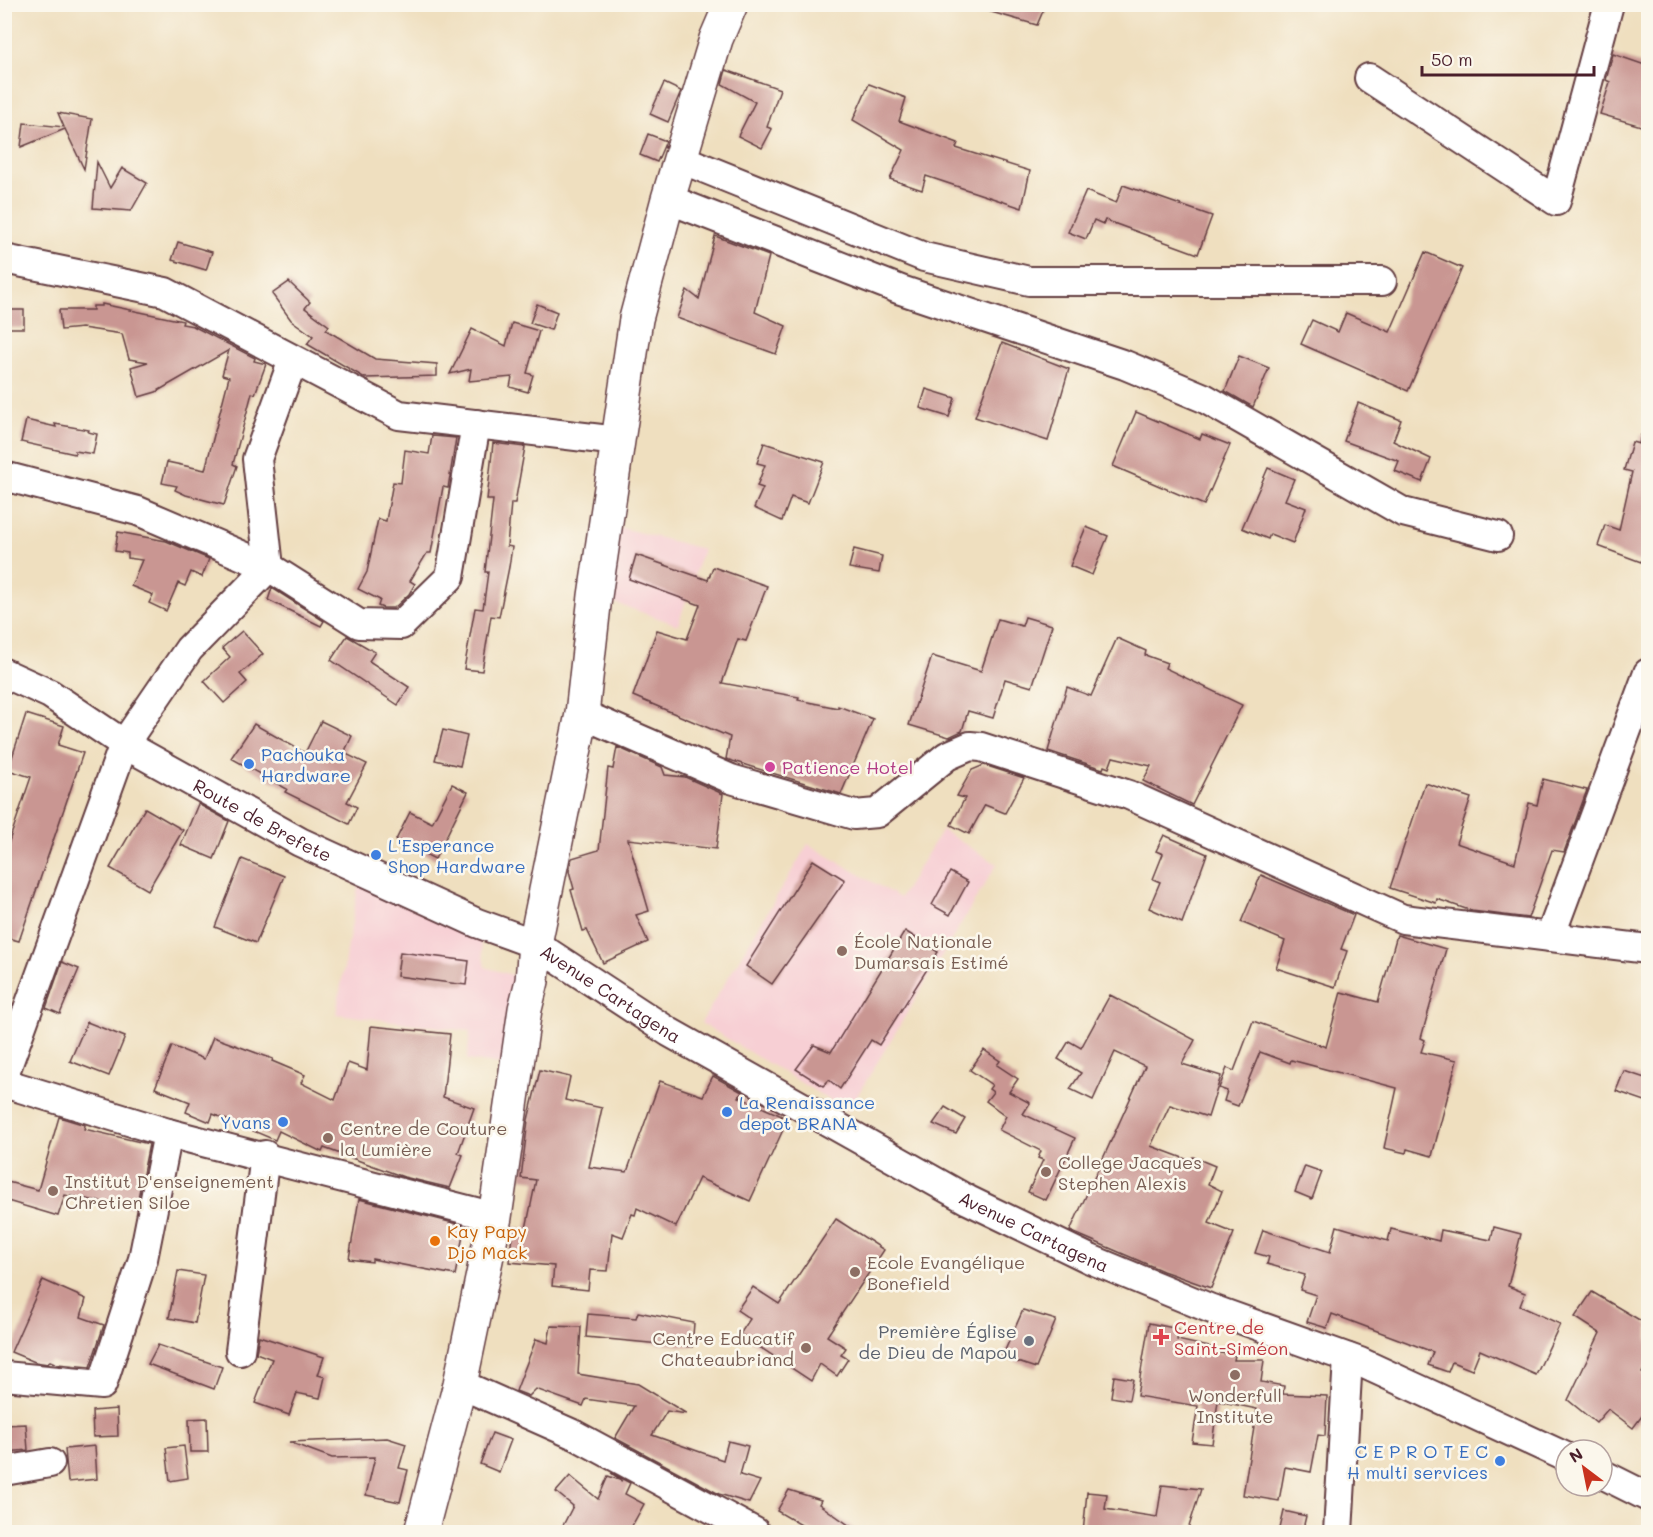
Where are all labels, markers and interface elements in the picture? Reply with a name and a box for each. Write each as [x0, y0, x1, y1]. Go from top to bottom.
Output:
scale bar [1422, 39, 1594, 77]
text: 50 m [1431, 47, 1473, 71]
place label: Pachouka Hardware [261, 742, 351, 787]
place label: Patience Hotel [782, 755, 913, 779]
marker: Pachouka Hardware [242, 757, 256, 771]
marker: Patience Hotel [763, 760, 777, 774]
street label: Route de Brefete [189, 773, 336, 867]
place label: L'Esperance Shop Hardware [388, 833, 526, 878]
marker: L'Esperance Shop Hardware [369, 848, 383, 862]
place label: École Nationale Dumarsais Estimé [854, 929, 1009, 974]
street label: Avenue Cartagena [536, 939, 685, 1048]
marker: École Nationale Dumarsais Estimé [835, 944, 849, 958]
place label: La Renaissance depot BRANA [739, 1090, 875, 1135]
marker: La Renaissance depot BRANA [720, 1105, 734, 1119]
place label: Yvans [220, 1110, 271, 1134]
marker: Yvans [276, 1115, 290, 1129]
place label: Centre de Couture la Lumière [340, 1116, 507, 1161]
marker: Centre de Couture la Lumière [321, 1131, 335, 1145]
place label: College Jacques Stephen Alexis [1058, 1150, 1202, 1195]
marker: College Jacques Stephen Alexis [1039, 1165, 1053, 1179]
place label: Institut D'enseignement Chretien Siloe [65, 1169, 274, 1214]
marker: Institut D'enseignement Chretien Siloe [46, 1184, 60, 1198]
street label: Avenue Cartagena [955, 1185, 1112, 1277]
place label: Kay Papy Djo Mack [447, 1219, 528, 1264]
marker: Kay Papy Djo Mack [428, 1234, 442, 1248]
place label: Ecole Evangélique Bonefield [867, 1250, 1025, 1295]
marker: Ecole Evangélique Bonefield [848, 1265, 862, 1279]
place label: Centre de Saint-Siméon [1174, 1315, 1288, 1360]
place label: Première Église de Dieu de Mapou [859, 1319, 1017, 1364]
place label: Centre Educatif Chateaubriand [652, 1326, 795, 1371]
marker: Centre de Saint-Siméon [1152, 1328, 1170, 1346]
marker: Première Église de Dieu de Mapou [1022, 1334, 1036, 1348]
marker: Centre Educatif Chateaubriand [799, 1341, 813, 1355]
marker: Wonderfull Institute [1228, 1368, 1242, 1382]
place label: Wonderfull Institute [1188, 1383, 1282, 1428]
north arrow [1554, 1438, 1614, 1498]
place label: C E P R O T E C H multi services [1347, 1439, 1488, 1484]
text: N [1565, 1443, 1587, 1467]
marker: C E P R O T E C H multi services [1493, 1454, 1507, 1468]

